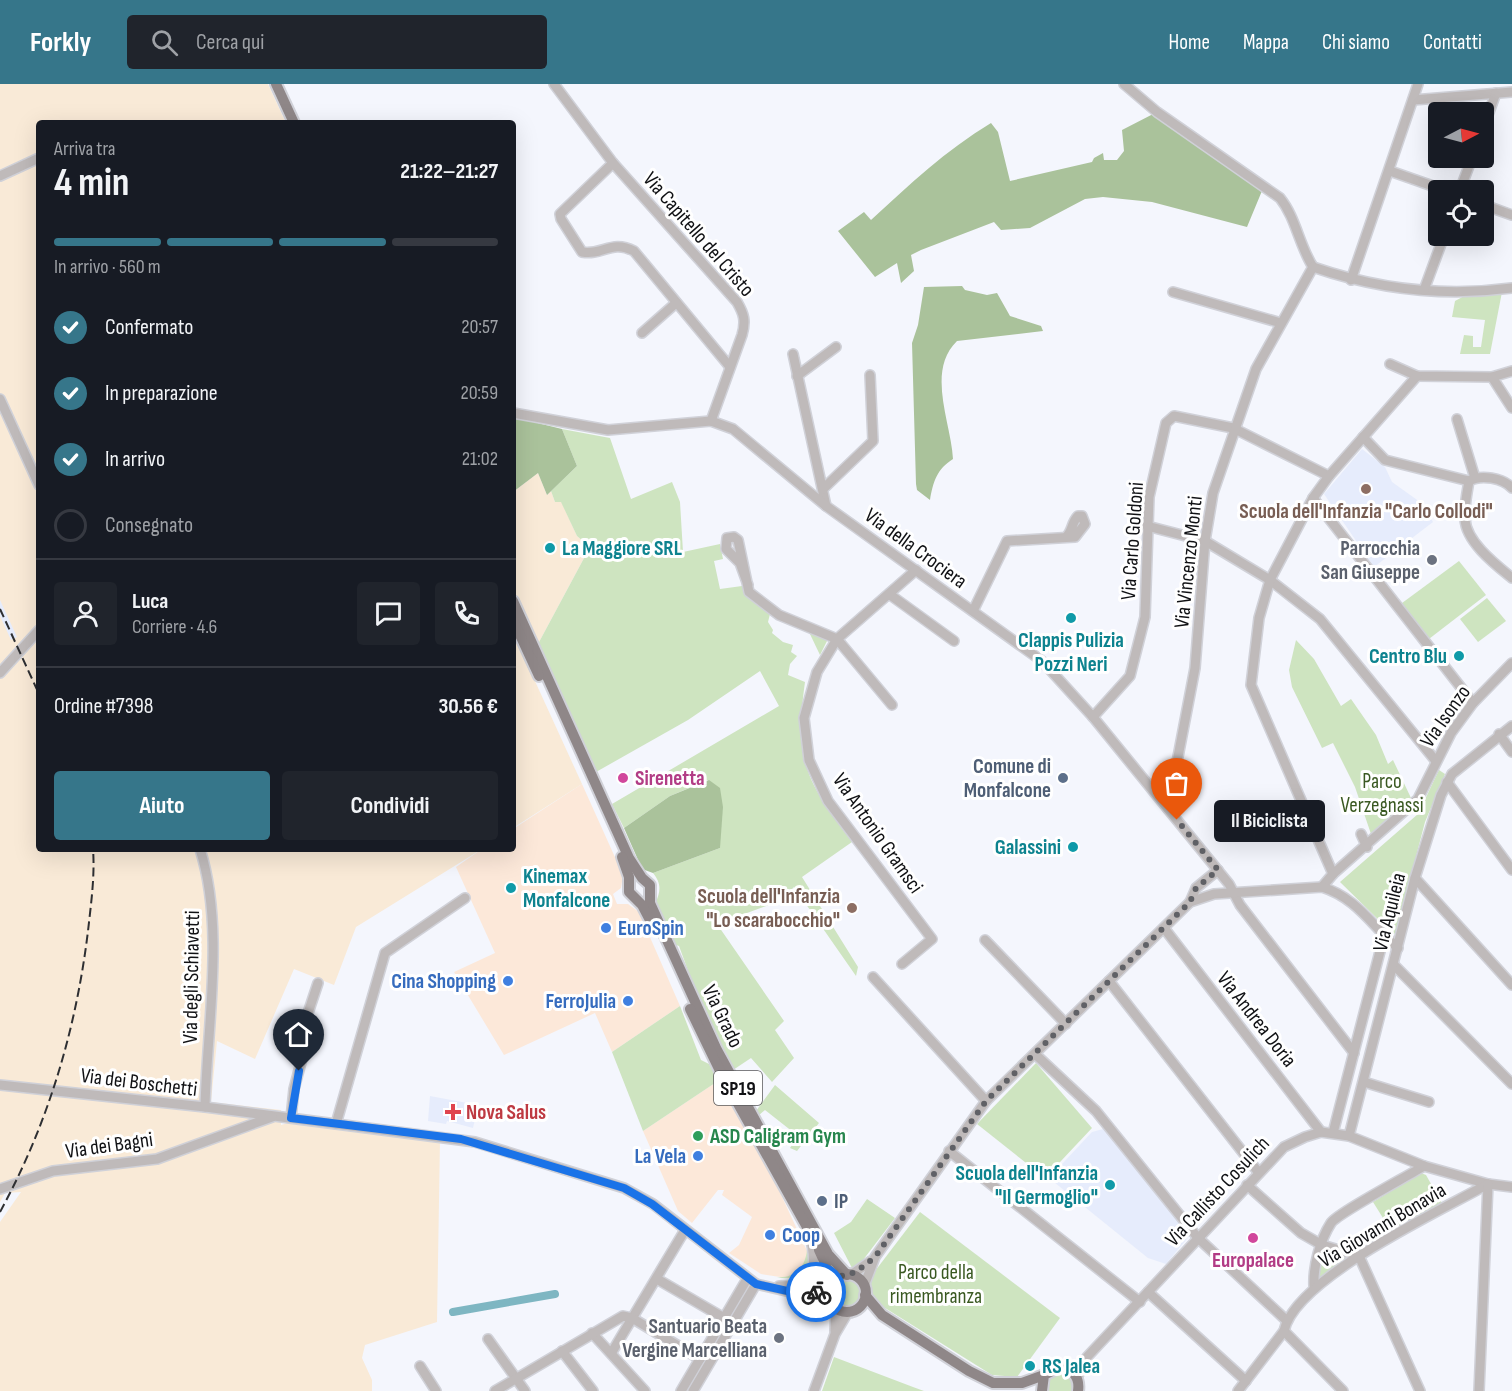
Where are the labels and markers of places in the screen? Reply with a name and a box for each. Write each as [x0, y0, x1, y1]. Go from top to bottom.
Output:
marker: Scuola dell'Infanzia "Carlo Collodi" [1359, 482, 1373, 496]
place label: Scuola dell'Infanzia "Carlo Collodi" [1239, 499, 1493, 524]
place label: La Maggiore SRL [562, 536, 682, 561]
place label: Parrocchia San Giuseppe [1321, 536, 1420, 585]
marker: La Maggiore SRL [543, 541, 557, 555]
marker: Parrocchia San Giuseppe [1425, 553, 1439, 567]
marker: Clappis Pulizia Pozzi Neri [1064, 611, 1078, 625]
place label: Clappis Pulizia Pozzi Neri [1018, 628, 1124, 677]
place label: Centro Blu [1369, 644, 1447, 669]
marker: Centro Blu [1452, 649, 1466, 663]
place label: Comune di Monfalcone [964, 754, 1051, 803]
pin [1151, 758, 1202, 820]
place label: Sirenetta [635, 766, 705, 791]
marker: Sirenetta [616, 771, 630, 785]
marker: Comune di Monfalcone [1056, 771, 1070, 785]
callout: Il Biciclista [1213, 799, 1324, 841]
place label: Galassini [995, 835, 1061, 860]
marker: Galassini [1066, 840, 1080, 854]
place label: Kinemax Monfalcone [523, 864, 610, 913]
marker: Kinemax Monfalcone [504, 881, 518, 895]
place label: Scuola dell'Infanzia "Lo scarabocchio" [698, 884, 840, 933]
marker: Scuola dell'Infanzia "Lo scarabocchio" [845, 901, 859, 915]
place label: EuroSpin [618, 916, 684, 941]
marker: EuroSpin [599, 921, 613, 935]
place label: Cina Shopping [391, 969, 496, 994]
marker: Cina Shopping [501, 974, 515, 988]
place label: FerroJulia [546, 989, 616, 1014]
marker: FerroJulia [621, 994, 635, 1008]
pin [273, 1009, 324, 1071]
place label: Nova Salus [466, 1100, 546, 1125]
marker: Nova Salus [444, 1103, 462, 1121]
place label: ASD Caligram Gym [709, 1124, 846, 1149]
marker: ASD Caligram Gym [691, 1129, 705, 1143]
place label: La Vela [634, 1144, 686, 1169]
marker: La Vela [691, 1149, 705, 1163]
place label: Scuola dell'Infanzia "Il Germoglio" [956, 1161, 1098, 1210]
marker: Scuola dell'Infanzia "Il Germoglio" [1103, 1178, 1117, 1192]
place label: IP [834, 1189, 848, 1214]
marker: IP [815, 1194, 829, 1208]
place label: Coop [782, 1223, 820, 1248]
marker: Coop [763, 1228, 777, 1242]
marker: Europalace [1246, 1231, 1260, 1245]
place label: Europalace [1212, 1248, 1294, 1273]
place label: Santuario Beata Vergine Marcelliana [622, 1314, 767, 1363]
marker: Santuario Beata Vergine Marcelliana [772, 1331, 786, 1345]
place label: RS Jalea [1042, 1354, 1100, 1379]
marker: RS Jalea [1023, 1359, 1037, 1373]

